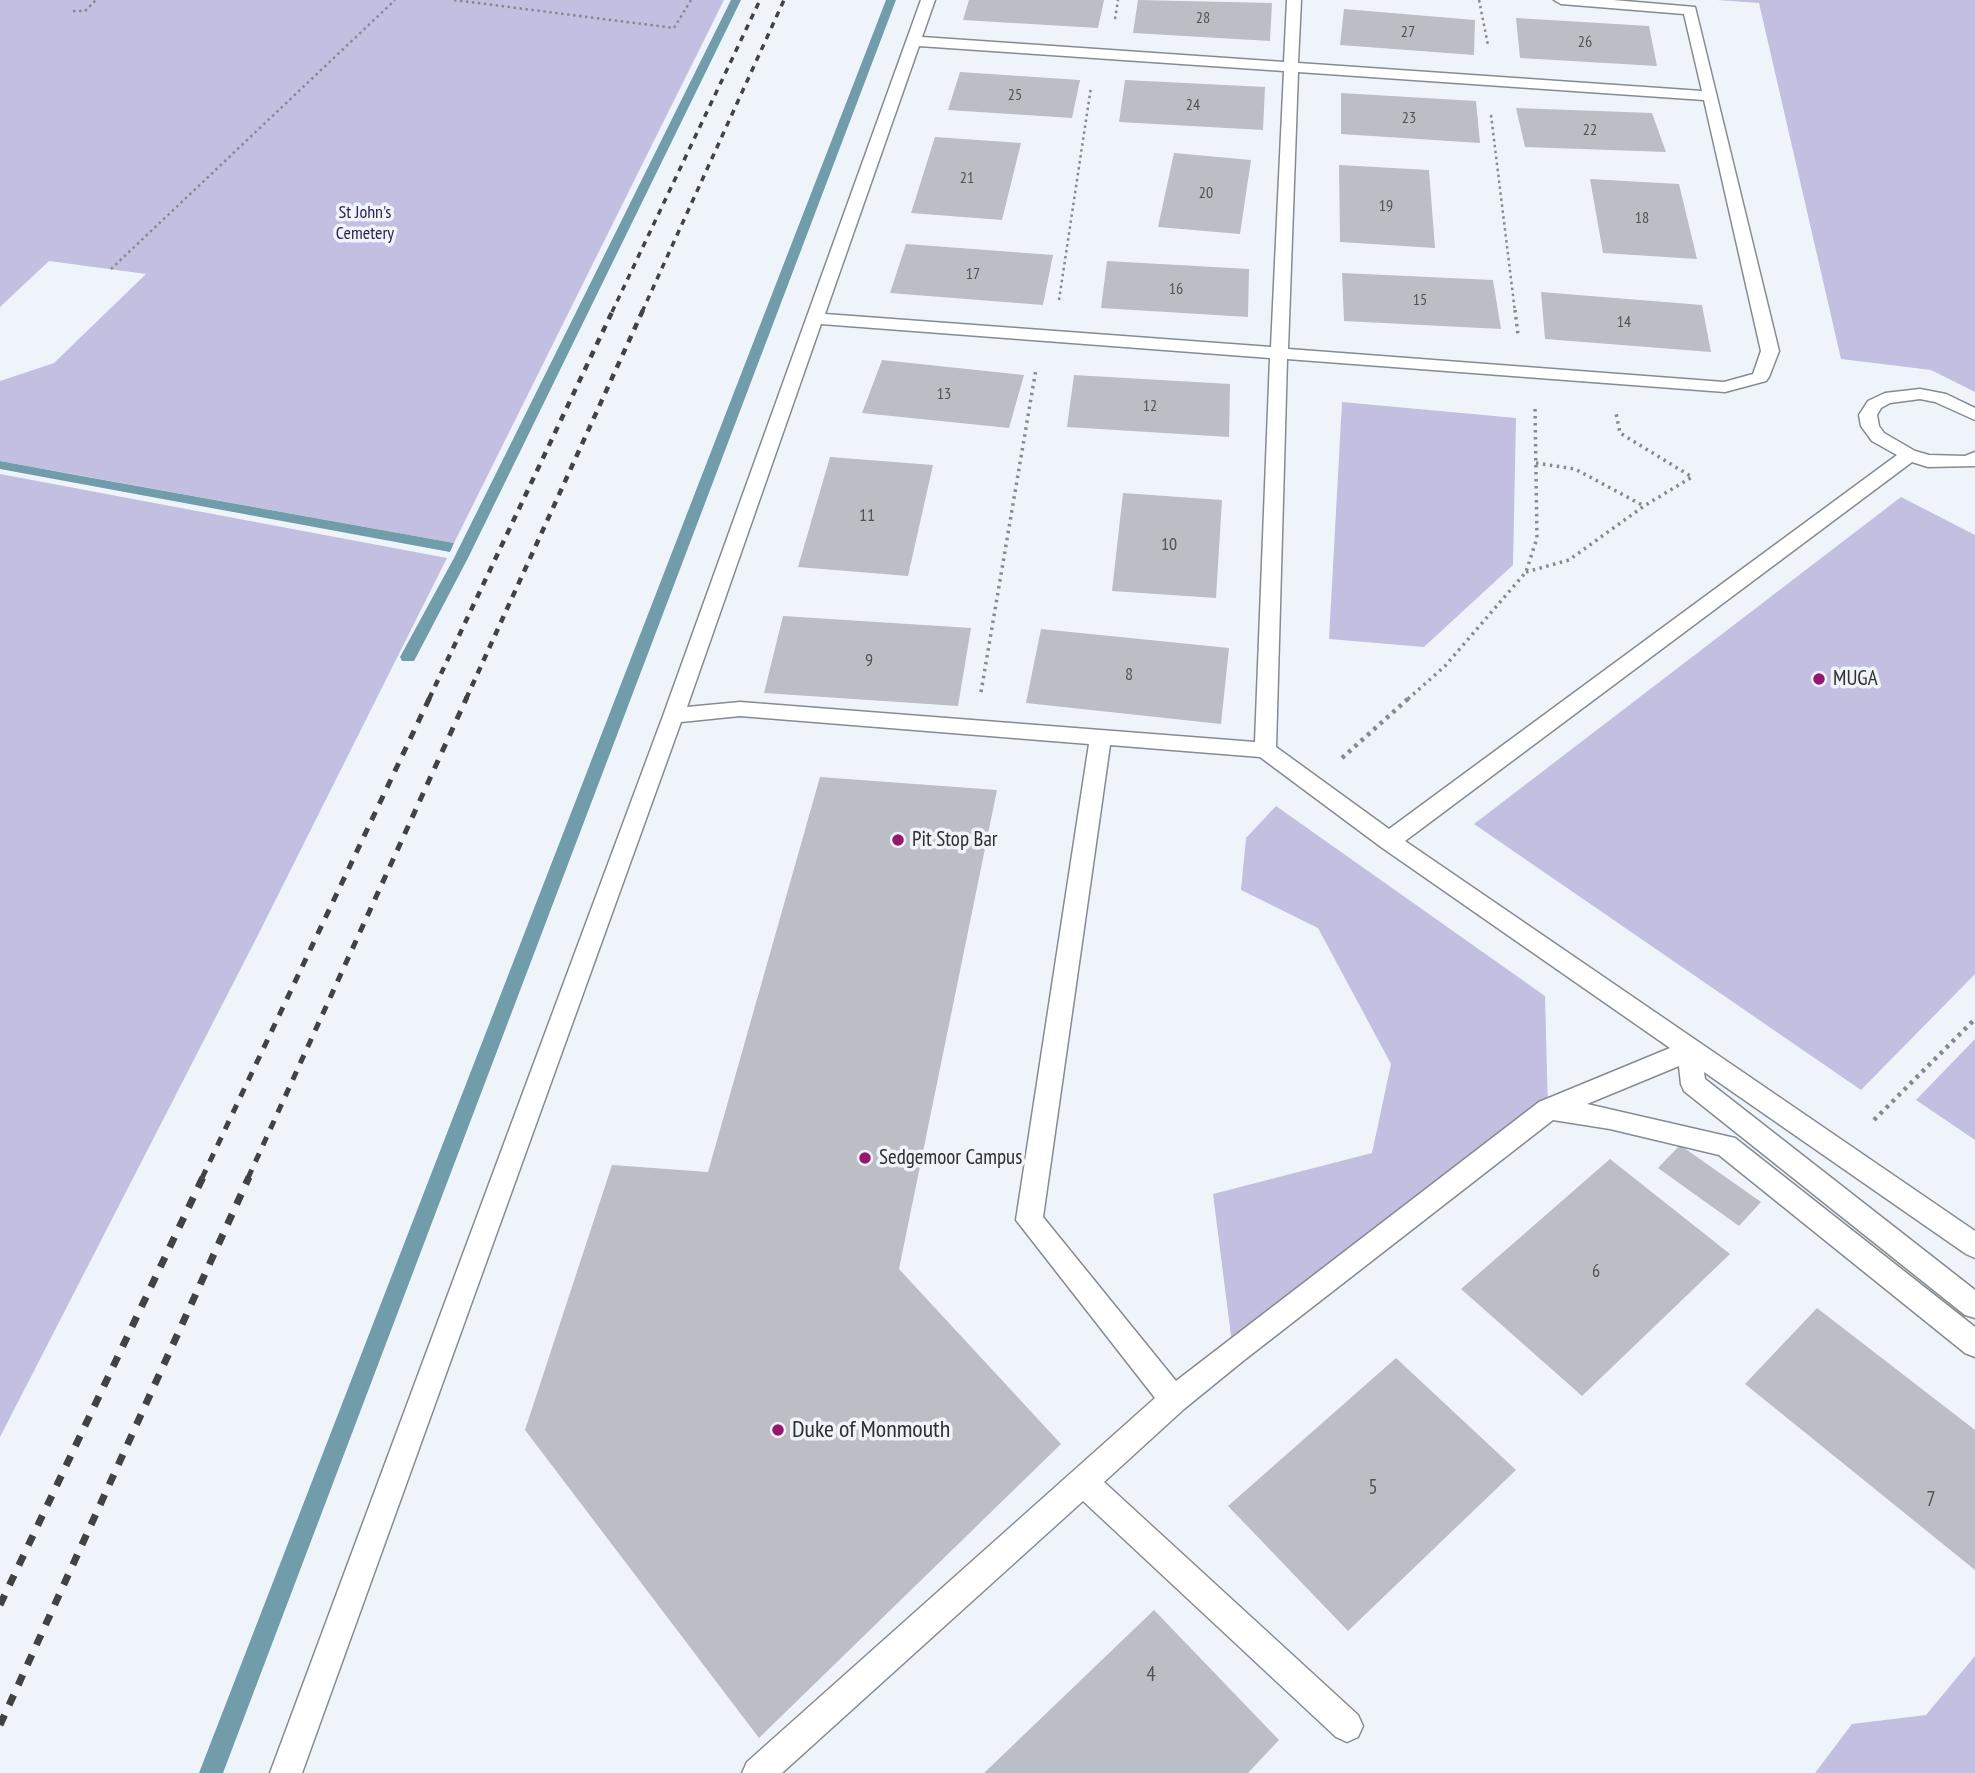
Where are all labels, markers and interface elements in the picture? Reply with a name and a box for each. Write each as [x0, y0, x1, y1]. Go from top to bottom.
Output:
house number: 28 [1196, 8, 1210, 28]
house number: 27 [1401, 22, 1415, 42]
house number: 26 [1578, 32, 1592, 52]
house number: 25 [1008, 85, 1022, 105]
house number: 24 [1186, 95, 1200, 115]
house number: 23 [1402, 108, 1416, 128]
house number: 22 [1583, 120, 1597, 140]
house number: 21 [960, 168, 974, 188]
house number: 20 [1199, 183, 1213, 203]
house number: 19 [1379, 196, 1393, 216]
park label: St John's Cemetery [336, 202, 394, 244]
house number: 18 [1635, 208, 1649, 228]
house number: 17 [966, 264, 980, 284]
house number: 16 [1169, 279, 1183, 299]
house number: 15 [1413, 290, 1427, 310]
house number: 14 [1617, 312, 1631, 332]
house number: 13 [937, 384, 951, 404]
house number: 12 [1143, 396, 1157, 416]
house number: 11 [859, 505, 875, 527]
house number: 10 [1161, 534, 1177, 556]
house number: 9 [865, 650, 873, 672]
house number: 8 [1125, 664, 1133, 686]
place label: MUGA [1833, 666, 1878, 692]
marker: MUGA [1811, 671, 1827, 687]
place label: Pit Stop Bar [912, 827, 998, 853]
marker: Pit Stop Bar [890, 832, 906, 848]
place label: Sedgemoor Campus [879, 1145, 1022, 1171]
marker: Sedgemoor Campus [857, 1150, 873, 1166]
house number: 6 [1592, 1261, 1600, 1283]
place label: Duke of Monmouth [792, 1416, 950, 1444]
marker: Duke of Monmouth [770, 1422, 786, 1438]
house number: 5 [1368, 1475, 1378, 1501]
house number: 7 [1926, 1487, 1936, 1513]
house number: 4 [1146, 1662, 1156, 1688]

